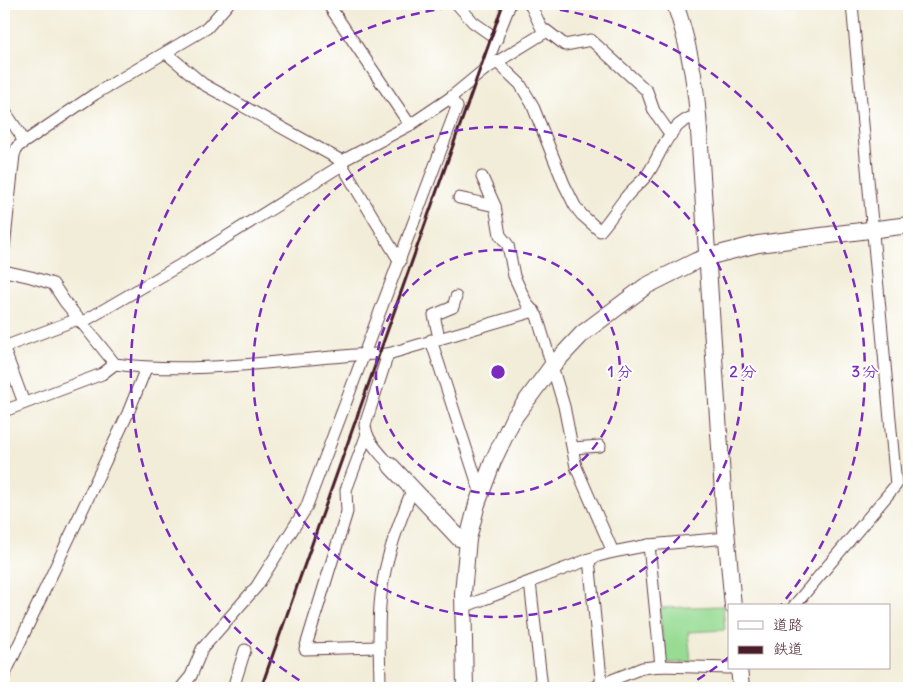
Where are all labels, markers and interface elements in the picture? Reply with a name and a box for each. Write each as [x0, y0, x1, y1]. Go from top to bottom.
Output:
text: 1 分 [608, 362, 632, 381]
text: 2 分 [730, 362, 756, 381]
text: 3 分 [851, 362, 879, 381]
centre of rings [489, 363, 507, 381]
legend [728, 604, 890, 670]
text: 道路 [773, 615, 803, 634]
text: 鉄道 [773, 639, 803, 658]

